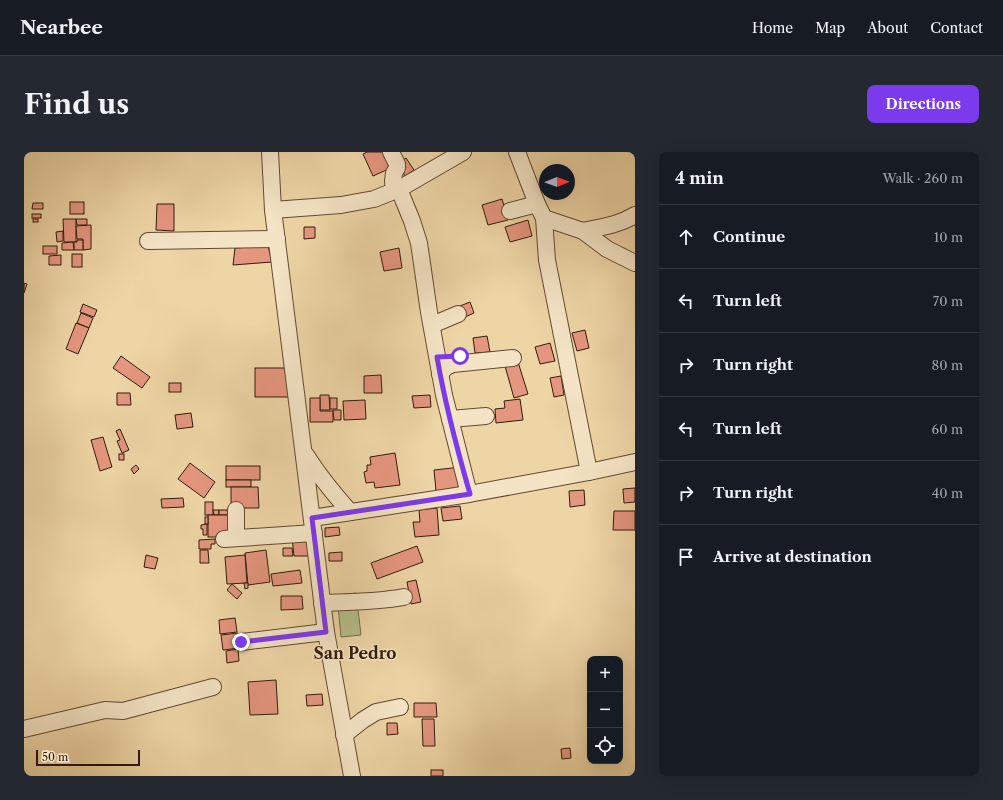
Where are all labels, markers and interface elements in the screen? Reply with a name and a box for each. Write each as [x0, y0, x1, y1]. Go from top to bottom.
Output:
text: Nearbee [20, 16, 103, 39]
text: Home [752, 19, 793, 37]
text: Map [815, 19, 845, 37]
text: About [867, 19, 908, 37]
text: Contact [930, 19, 983, 37]
button: Directions [867, 85, 979, 123]
text: Find us [24, 87, 129, 121]
north arrow [539, 164, 575, 200]
text: 4 min [675, 168, 724, 188]
text: Walk · 260 m [882, 170, 963, 186]
icon: ahead [675, 226, 697, 248]
text: Continue [713, 227, 785, 246]
text: 10 m [934, 229, 963, 245]
icon: left [675, 290, 697, 312]
text: Turn left [713, 291, 782, 310]
text: 70 m [933, 293, 963, 309]
route start [451, 347, 469, 365]
icon: right [675, 354, 697, 376]
text: Turn right [713, 355, 793, 374]
text: 80 m [931, 357, 963, 373]
icon: left [675, 418, 697, 440]
text: Turn left [713, 419, 782, 438]
text: 60 m [932, 421, 963, 437]
icon: right [675, 482, 697, 504]
text: Turn right [713, 483, 793, 502]
text: 40 m [932, 485, 963, 501]
icon: arrive [675, 546, 697, 568]
text: Arrive at destination [713, 547, 872, 566]
route end [232, 633, 250, 651]
district label: San Pedro [313, 643, 397, 663]
map controls [587, 656, 623, 764]
button: + [587, 656, 623, 692]
button: − [587, 692, 623, 728]
button: locate [587, 728, 623, 764]
scale bar [36, 748, 140, 767]
text: 50 m [42, 750, 68, 764]

